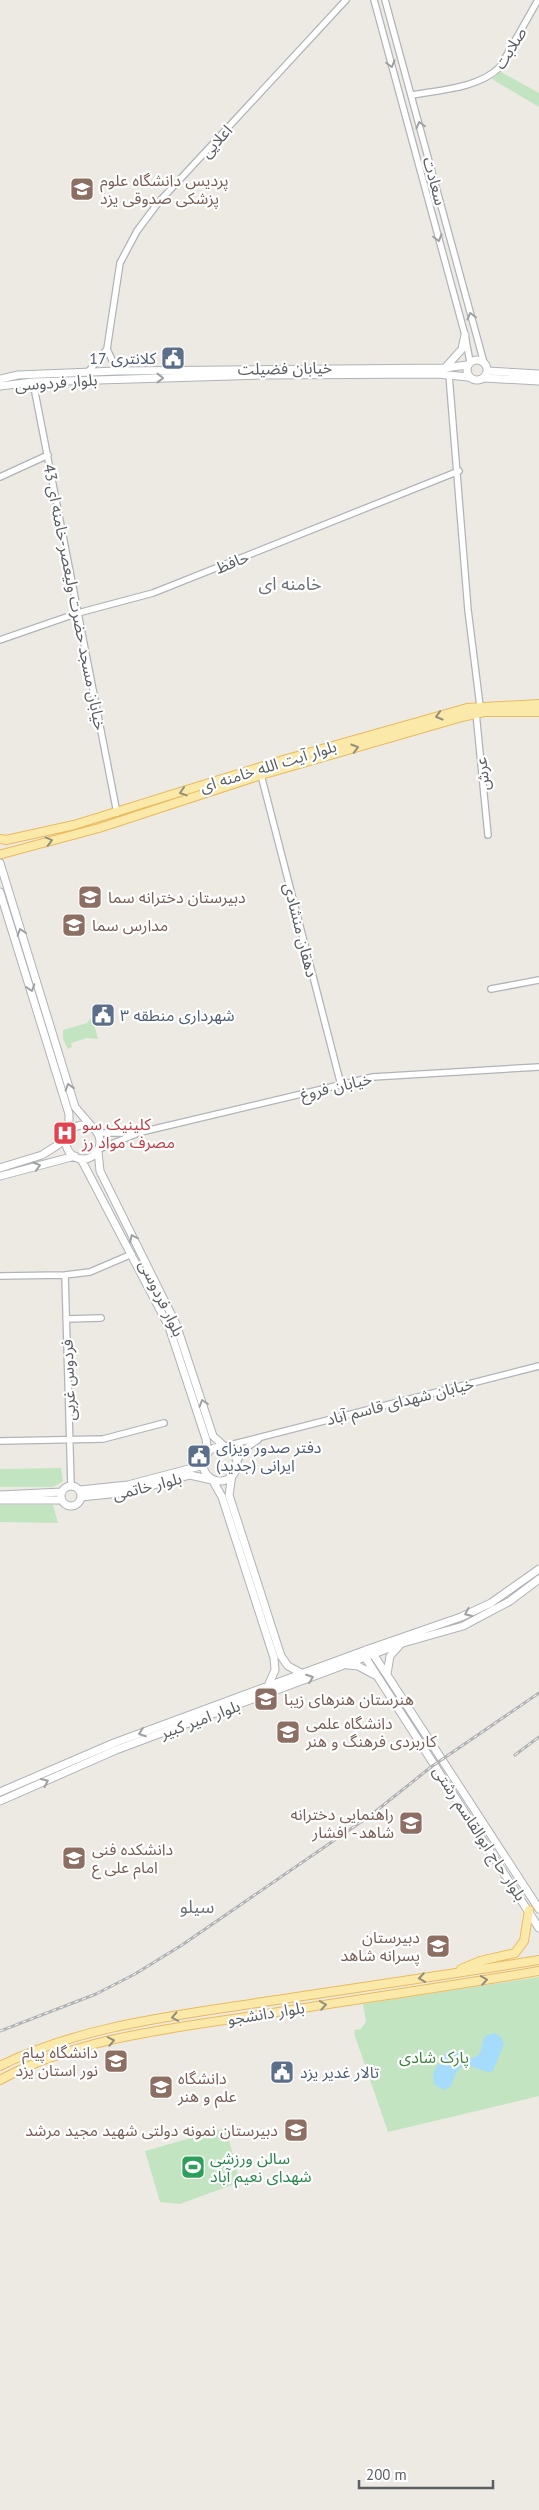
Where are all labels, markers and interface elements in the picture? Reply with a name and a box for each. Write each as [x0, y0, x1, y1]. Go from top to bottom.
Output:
street label: صلابت [489, 23, 531, 73]
one-way arrow [385, 59, 396, 68]
street label: اعلایی [196, 120, 236, 162]
one-way arrow [415, 121, 426, 130]
street label: سعادت [419, 155, 451, 207]
place label: پردیس دانشگاه علوم پزشکی صدوقی یزد [100, 170, 229, 209]
school or university icon: پردیس دانشگاه علوم پزشکی صدوقی یزد [69, 176, 95, 202]
one-way arrow [433, 233, 443, 241]
one-way arrow [467, 312, 477, 320]
public building icon: کلانتری 17 [160, 345, 186, 371]
place label: کلانتری 17 [89, 348, 156, 368]
street label: خیابان فضیلت [237, 357, 333, 379]
street label: بلوار فردوسی [14, 369, 98, 395]
one-way arrow [157, 373, 165, 383]
street label: خیابان مسجد حضرت ولیعصر-خامنه ای 43 [39, 462, 111, 732]
street label: حافظ [212, 546, 252, 578]
district label: خامنه ای [259, 572, 321, 595]
one-way arrow [435, 710, 444, 721]
street label: بلوار آیت الله خامنه ای [197, 736, 339, 796]
one-way arrow [350, 744, 358, 754]
street label: عرش [470, 756, 494, 792]
one-way arrow [179, 786, 187, 796]
one-way arrow [44, 836, 53, 847]
street label: دهقان منشادی [280, 881, 322, 979]
school or university icon: دبیرستان دخترانه سما [77, 884, 103, 910]
place label: دبیرستان دخترانه سما [108, 887, 246, 907]
school or university icon: مدارس سما [61, 912, 87, 938]
place label: مدارس سما [92, 915, 168, 935]
one-way arrow [17, 928, 27, 936]
one-way arrow [25, 984, 35, 992]
public building icon: شهرداری منطقه ۳ [90, 1002, 116, 1028]
place label: شهرداری منطقه ۳ [120, 1005, 235, 1025]
street label: خیابان فروغ [298, 1068, 374, 1107]
one-way arrow [65, 1083, 75, 1091]
place label: کلینیک سو مصرف مواد رز [81, 1114, 175, 1152]
hospital icon: کلینیک سو مصرف مواد رز [52, 1120, 78, 1146]
one-way arrow [33, 1161, 41, 1171]
one-way arrow [129, 1234, 139, 1243]
street label: بلوار فردوسی [135, 1256, 189, 1340]
street label: فردوس غربی [57, 1339, 79, 1421]
street label: خیابان شهدای قاسم آباد [324, 1373, 477, 1432]
one-way arrow [198, 1400, 208, 1408]
place label: دفتر صدور ویزای ایرانی (جدید) [216, 1437, 321, 1475]
public building icon: دفتر صدور ویزای ایرانی (جدید) [186, 1443, 212, 1469]
street label: بلوار خاتمی [110, 1468, 184, 1504]
one-way arrow [464, 1607, 473, 1618]
one-way arrow [305, 1674, 314, 1684]
school or university icon: هنرستان هنرهای زیبا [253, 1686, 279, 1712]
place label: هنرستان هنرهای زیبا [284, 1689, 414, 1709]
street label: بلوار امیر کبیر [156, 1695, 243, 1743]
place label: دانشگاه علمی کاربردی فرهنگ و هنر [305, 1713, 437, 1751]
school or university icon: دانشگاه علمی کاربردی فرهنگ و هنر [275, 1719, 301, 1745]
one-way arrow [138, 1727, 147, 1737]
street label: بلوار حاج ابوالقاسم رشتی [426, 1762, 531, 1906]
one-way arrow [40, 1777, 49, 1788]
place label: راهنمایی دخترانه شاهد - افشار [290, 1804, 394, 1842]
school or university icon: راهنمایی دخترانه شاهد - افشار [398, 1810, 424, 1836]
place label: دانشکده فنی امام علی ع [92, 1839, 173, 1880]
school or university icon: دانشکده فنی امام علی ع [61, 1845, 87, 1871]
district label: سیلو [180, 1895, 214, 1918]
place label: دبیرستان پسرانه شاهد [341, 1927, 420, 1966]
school or university icon: دبیرستان پسرانه شاهد [425, 1933, 451, 1959]
one-way arrow [417, 1973, 426, 1983]
one-way arrow [480, 1975, 488, 1986]
street label: بلوار دانشجو [226, 1997, 306, 2029]
one-way arrow [319, 2000, 328, 2010]
one-way arrow [170, 2011, 179, 2021]
one-way arrow [107, 2036, 116, 2046]
place label: دانشگاه پیام نور استان یزد [16, 2042, 98, 2080]
park label: پارک شادی [399, 2047, 469, 2068]
school or university icon: دانشگاه پیام نور استان یزد [103, 2048, 129, 2074]
public building icon: تالار غدیر یزد [269, 2059, 295, 2085]
place label: تالار غدیر یزد [300, 2062, 379, 2082]
place label: دانشگاه علم و هنر [177, 2068, 237, 2109]
school or university icon: دانشگاه علم و هنر [148, 2074, 174, 2100]
school or university icon: دبیرستان نمونه دولتی شهید مجید مرشد [283, 2117, 309, 2143]
place label: دبیرستان نمونه دولتی شهید مجید مرشد [25, 2120, 278, 2140]
place label: سالن ورزشی شهدای نعیم آباد [210, 2148, 312, 2189]
sports icon: سالن ورزشی شهدای نعیم آباد [180, 2154, 206, 2180]
scale bar [359, 2458, 493, 2490]
text: 200 m [366, 2465, 407, 2484]

